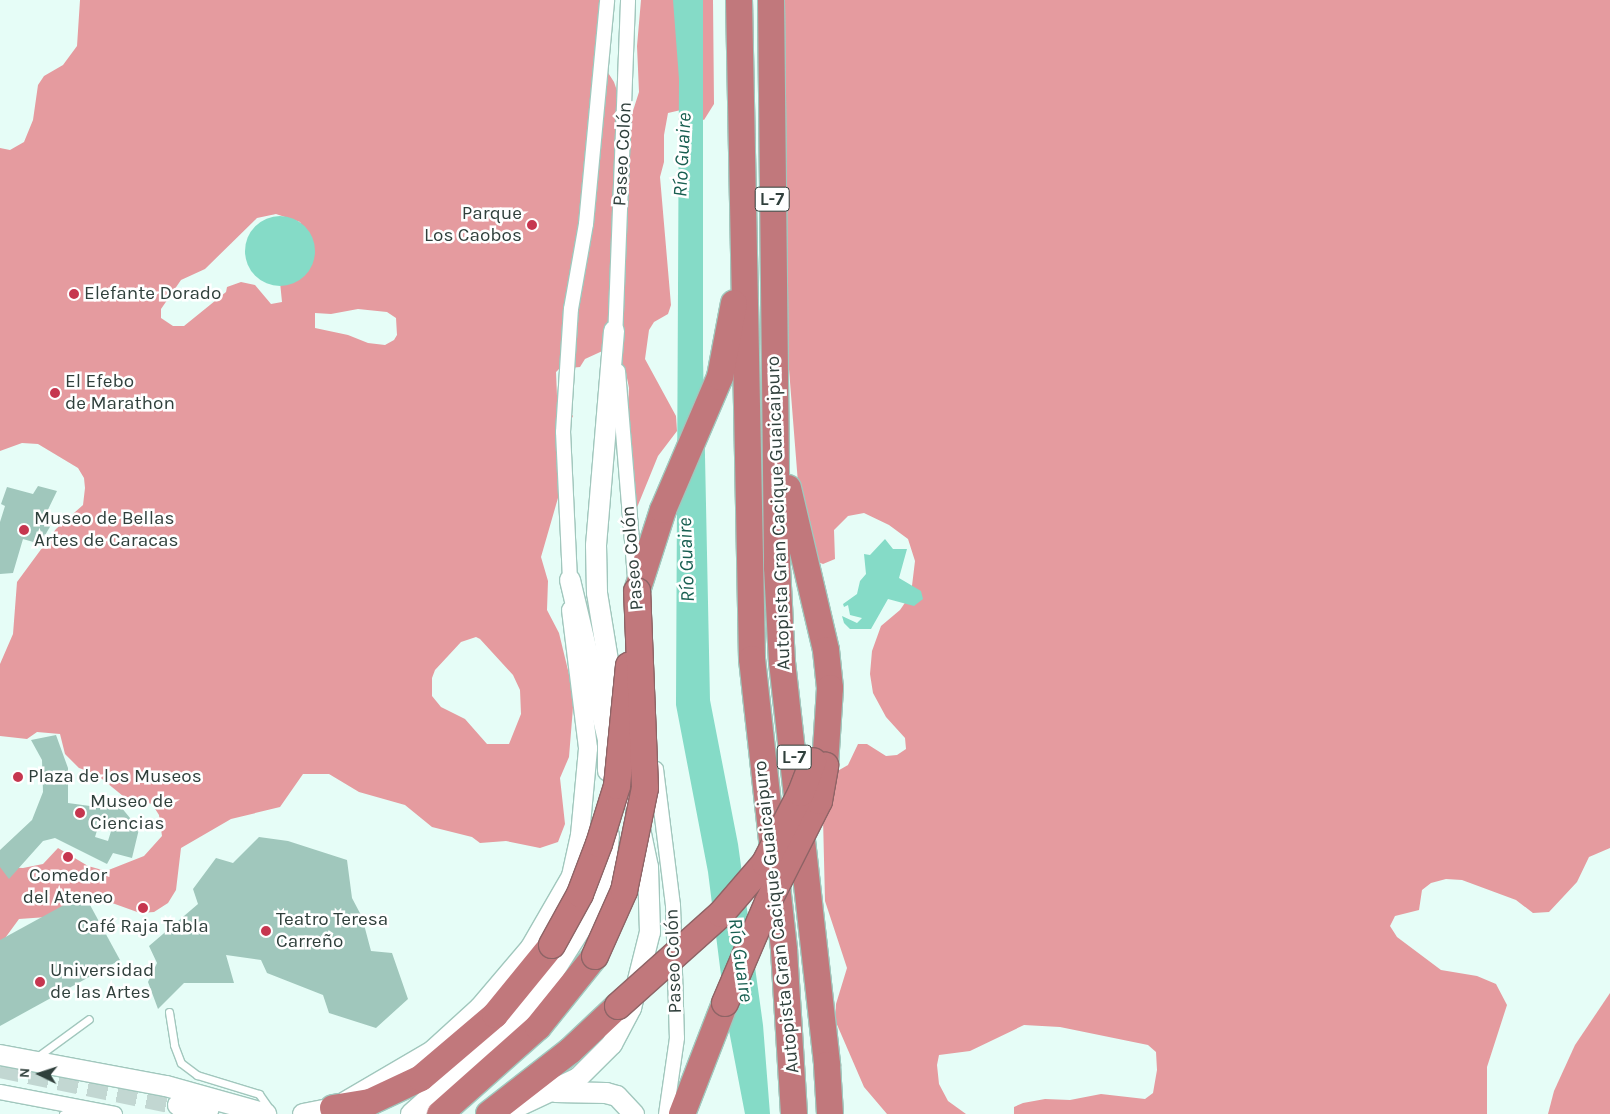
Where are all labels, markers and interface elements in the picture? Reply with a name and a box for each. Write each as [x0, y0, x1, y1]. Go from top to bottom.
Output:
street label: Paseo Colón [609, 101, 637, 207]
water label: Río Guaire [668, 112, 696, 198]
road number: L-7 [754, 183, 790, 214]
place label: Parque Los Caobos [424, 203, 522, 247]
marker: Parque Los Caobos [526, 219, 538, 231]
place label: Elefante Dorado [84, 283, 221, 305]
marker: Elefante Dorado [68, 288, 80, 300]
street label: Autopista Gran Cacique Guaicaipuro [762, 355, 796, 671]
place label: El Efebo de Marathon [65, 371, 175, 415]
marker: El Efebo de Marathon [49, 387, 61, 399]
street label: Paseo Colón [617, 505, 649, 611]
place label: Museo de Bellas Artes de Caracas [34, 508, 178, 552]
water label: Río Guaire [673, 517, 699, 603]
marker: Museo de Bellas Artes de Caracas [18, 524, 30, 536]
road number: L-7 [776, 742, 812, 772]
street label: Autopista Gran Cacique Guaicaipuro [749, 759, 805, 1075]
place label: Plaza de los Museos [28, 766, 202, 788]
marker: Plaza de los Museos [12, 771, 24, 783]
place label: Museo de Ciencias [90, 791, 173, 835]
marker: Museo de Ciencias [74, 807, 86, 819]
marker: Comedor del Ateneo [62, 851, 74, 863]
place label: Comedor del Ateneo [23, 865, 113, 909]
marker: Café Raja Tabla [137, 902, 149, 914]
street label: Paseo Colón [661, 908, 687, 1014]
place label: Teatro Teresa Carreño [276, 909, 388, 953]
place label: Café Raja Tabla [77, 916, 209, 938]
water label: Río Guaire [723, 916, 759, 1004]
marker: Teatro Teresa Carreño [260, 925, 272, 937]
place label: Universidad de las Artes [50, 960, 154, 1004]
marker: Universidad de las Artes [34, 976, 46, 988]
north arrow [15, 1049, 65, 1099]
text: N [16, 1067, 33, 1079]

